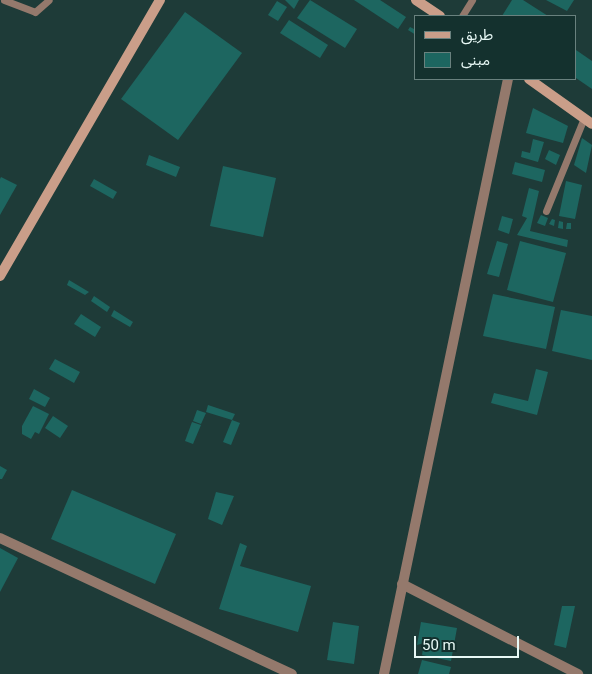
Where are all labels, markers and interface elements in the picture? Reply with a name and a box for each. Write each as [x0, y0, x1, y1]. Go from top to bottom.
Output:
legend [414, 15, 577, 80]
text: طريق [461, 26, 493, 44]
text: مبنى [461, 51, 490, 69]
scale bar [417, 626, 522, 658]
text: 50 m [422, 636, 456, 654]

